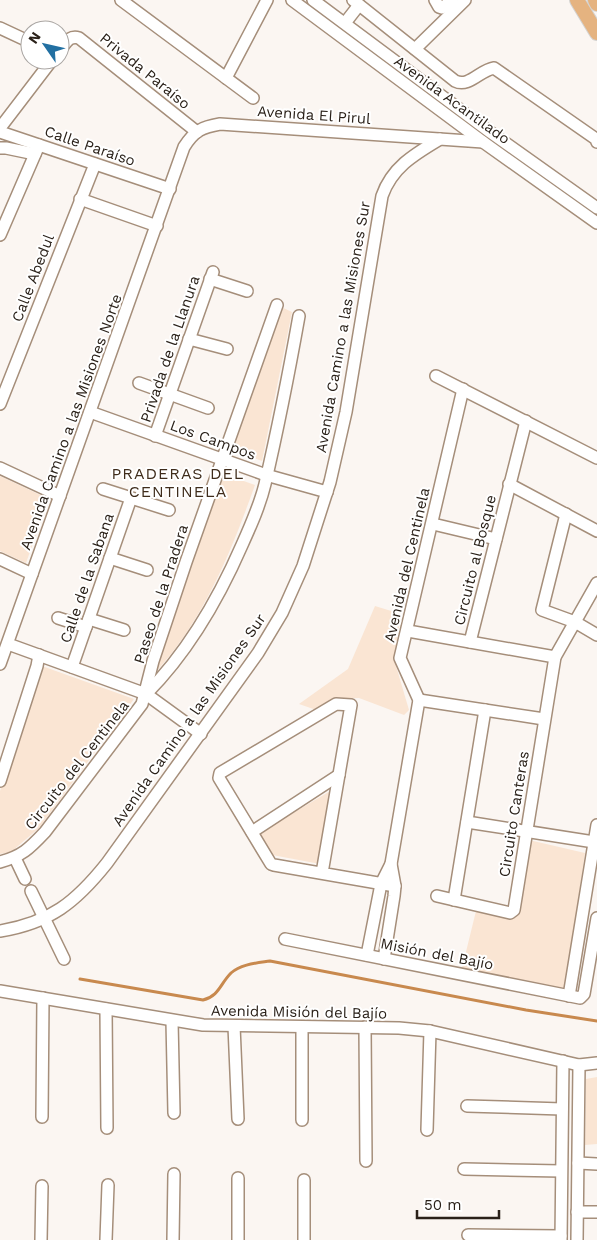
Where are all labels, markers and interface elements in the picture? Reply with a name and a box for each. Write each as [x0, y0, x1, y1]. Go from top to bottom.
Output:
north arrow [20, 20, 70, 70]
text: N [25, 29, 44, 47]
street label: Privada Paraíso [96, 29, 194, 113]
street label: Avenida Acantilado [391, 52, 513, 148]
street label: Avenida El Pirul [257, 102, 372, 128]
street label: Calle Paraíso [42, 122, 138, 170]
street label: Avenida Camino a las Misiones Sur [312, 200, 374, 454]
street label: Calle Abedul [8, 231, 58, 324]
street label: Privada de la Llanura [136, 273, 204, 425]
street label: Avenida Camino a las Misiones Norte [16, 292, 126, 552]
street label: Los Campos [168, 416, 259, 464]
district label: PRADERAS DEL CENTINELA [112, 464, 244, 501]
street label: Avenida del Centinela [380, 485, 434, 644]
street label: Circuito al Bosque [450, 493, 500, 627]
street label: Calle de la Sabana [56, 510, 118, 645]
street label: Paseo de la Pradera [130, 522, 192, 666]
street label: Avenida Camino a las Misiones Sur [108, 610, 270, 830]
street label: Circuito del Centinela [21, 696, 133, 833]
street label: Circuito Canteras [495, 750, 533, 878]
street label: Misión del Bajío [379, 934, 495, 974]
street label: Avenida Misión del Bajío [211, 1001, 387, 1023]
scale bar [417, 1188, 500, 1220]
text: 50 m [424, 1196, 461, 1214]

